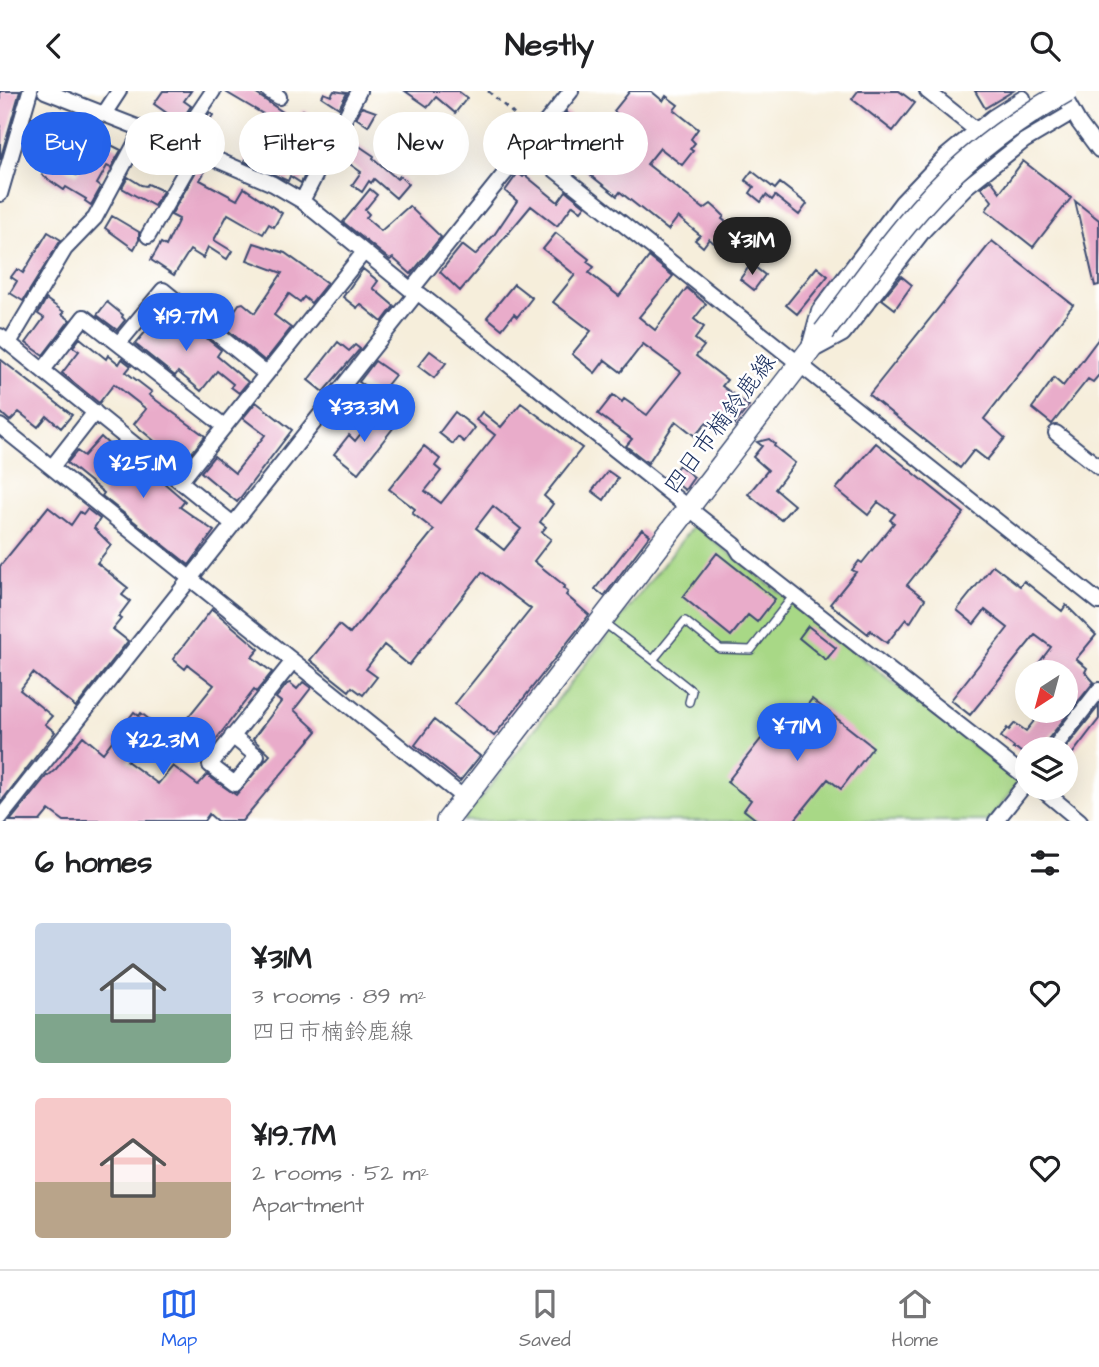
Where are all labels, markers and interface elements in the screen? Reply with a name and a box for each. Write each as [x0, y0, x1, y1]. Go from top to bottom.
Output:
text: Nestly [505, 23, 594, 68]
icon: back [35, 27, 73, 65]
icon: search [1026, 27, 1064, 65]
chip: Buy [21, 112, 111, 175]
chip: Rent [125, 112, 225, 175]
chip: Filters [239, 112, 359, 175]
chip: New [373, 112, 469, 175]
chip: Apartment [483, 112, 648, 175]
pin: ¥31M [711, 218, 793, 277]
text: ¥31M [729, 224, 775, 256]
pin: ¥19.7M [129, 293, 243, 353]
text: ¥19.7M [154, 300, 218, 332]
street label: 四日市楠鈴鹿線 [656, 347, 784, 501]
pin: ¥33.3M [307, 385, 421, 444]
text: ¥33.3M [329, 391, 399, 423]
pin: ¥25.1M [86, 441, 200, 500]
text: ¥25.1M [110, 447, 176, 479]
north arrow [1015, 660, 1078, 723]
map controls [1015, 660, 1078, 800]
pin: ¥71M [756, 703, 838, 763]
text: ¥71M [773, 710, 821, 742]
pin: ¥22.3M [106, 717, 220, 777]
text: ¥22.3M [127, 724, 199, 756]
button: layers [1015, 737, 1078, 800]
text: 6 homes [35, 842, 152, 884]
icon: filters [1026, 844, 1064, 882]
text: ¥31M [252, 938, 312, 980]
icon: home [91, 951, 175, 1035]
icon: heart [1026, 974, 1064, 1012]
text: 3 rooms · 89 m² [252, 980, 426, 1012]
text: 四日市楠鈴鹿線 [252, 1016, 413, 1048]
text: ¥19.7M [252, 1115, 336, 1157]
icon: home [91, 1126, 175, 1210]
icon: heart [1026, 1149, 1064, 1187]
text: 2 rooms · 52 m² [252, 1157, 429, 1189]
text: Apartment [252, 1189, 364, 1221]
tab: Map [160, 1285, 198, 1354]
tab: Saved [519, 1285, 571, 1354]
tab: Home [891, 1285, 939, 1354]

